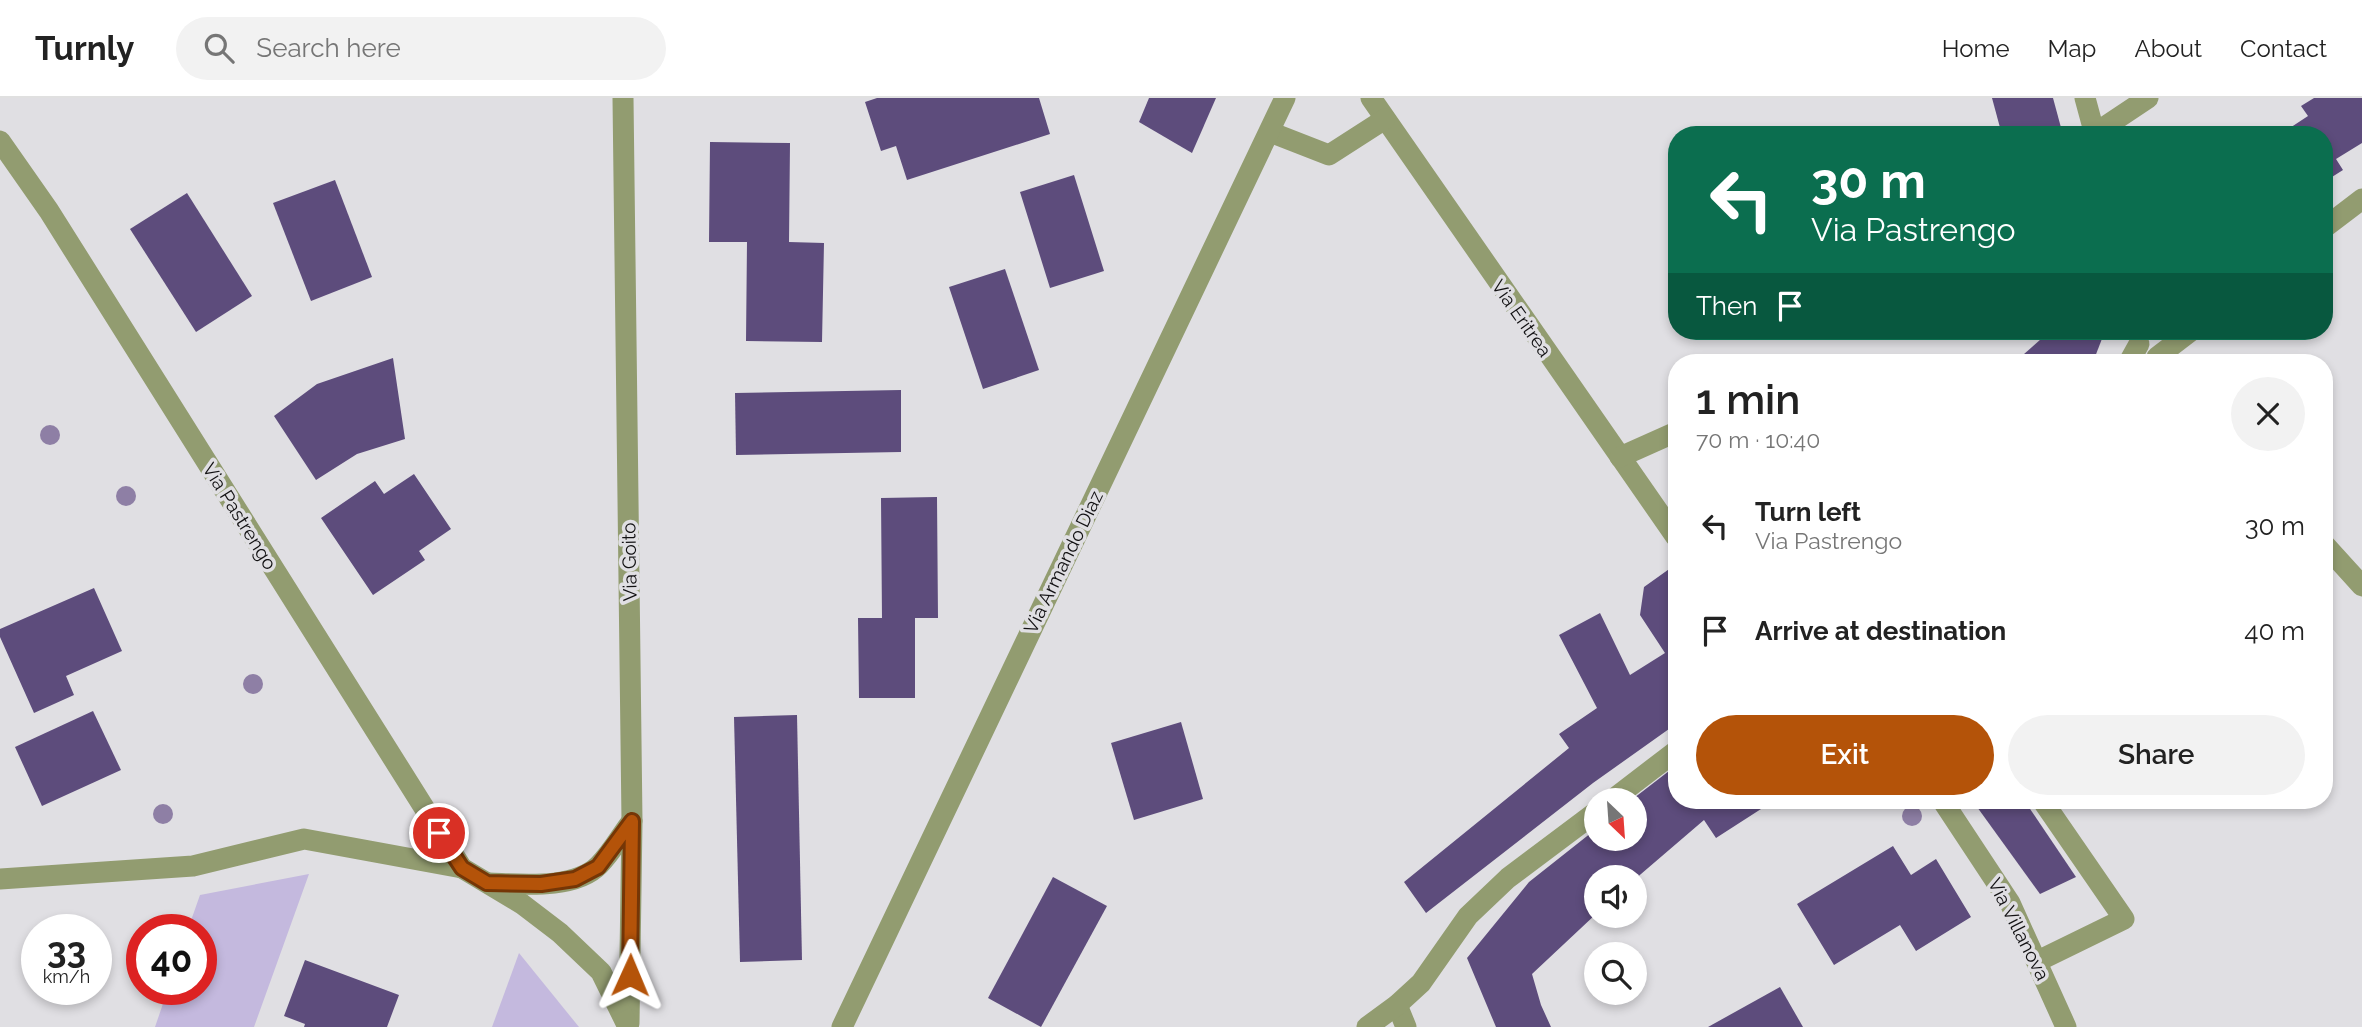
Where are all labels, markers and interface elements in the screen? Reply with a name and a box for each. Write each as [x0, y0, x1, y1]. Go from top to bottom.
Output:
search box [176, 17, 666, 80]
text: Turnly [35, 29, 134, 68]
icon: search [200, 29, 238, 67]
text: Search here [256, 33, 401, 63]
text: Home [1942, 34, 2010, 63]
text: Map [2048, 34, 2096, 63]
text: About [2134, 34, 2202, 63]
text: Contact [2240, 34, 2327, 63]
text: 30 m [1811, 152, 1926, 209]
icon: left [1696, 154, 1787, 245]
text: Via Pastrengo [1811, 211, 2016, 248]
street label: Via Eritrea [1488, 275, 1556, 361]
icon: arrive [1771, 287, 1809, 325]
text: Then [1696, 291, 1757, 321]
text: 1 min [1696, 375, 1800, 424]
button: close [2231, 377, 2305, 451]
text: 70 m · 10:40 [1696, 426, 1820, 453]
street label: Via Pastrengo [198, 459, 282, 573]
street label: Via Armando Diaz [1019, 487, 1107, 637]
text: Turn left [1755, 497, 1861, 527]
icon: left [1696, 507, 1734, 545]
text: 30 m [2245, 511, 2305, 541]
street label: Via Goito [617, 522, 641, 602]
text: Via Pastrengo [1755, 527, 1902, 554]
icon: arrive [1696, 612, 1734, 650]
text: Arrive at destination [1755, 616, 2006, 646]
text: 40 m [2244, 616, 2305, 646]
button: Exit [1696, 715, 1994, 795]
button: Share [2008, 715, 2305, 795]
north arrow [1584, 788, 1647, 850]
map controls [1584, 788, 1647, 1005]
pin [409, 803, 469, 863]
icon: arrive [420, 814, 458, 852]
button: sound [1584, 865, 1647, 928]
street label: Via Villanova [1984, 874, 2054, 984]
speed limit sign: 40 [126, 914, 217, 1005]
text: 33 [47, 930, 86, 971]
position arrow [593, 938, 667, 1012]
button: search [1584, 942, 1647, 1005]
text: km/h [43, 966, 90, 987]

